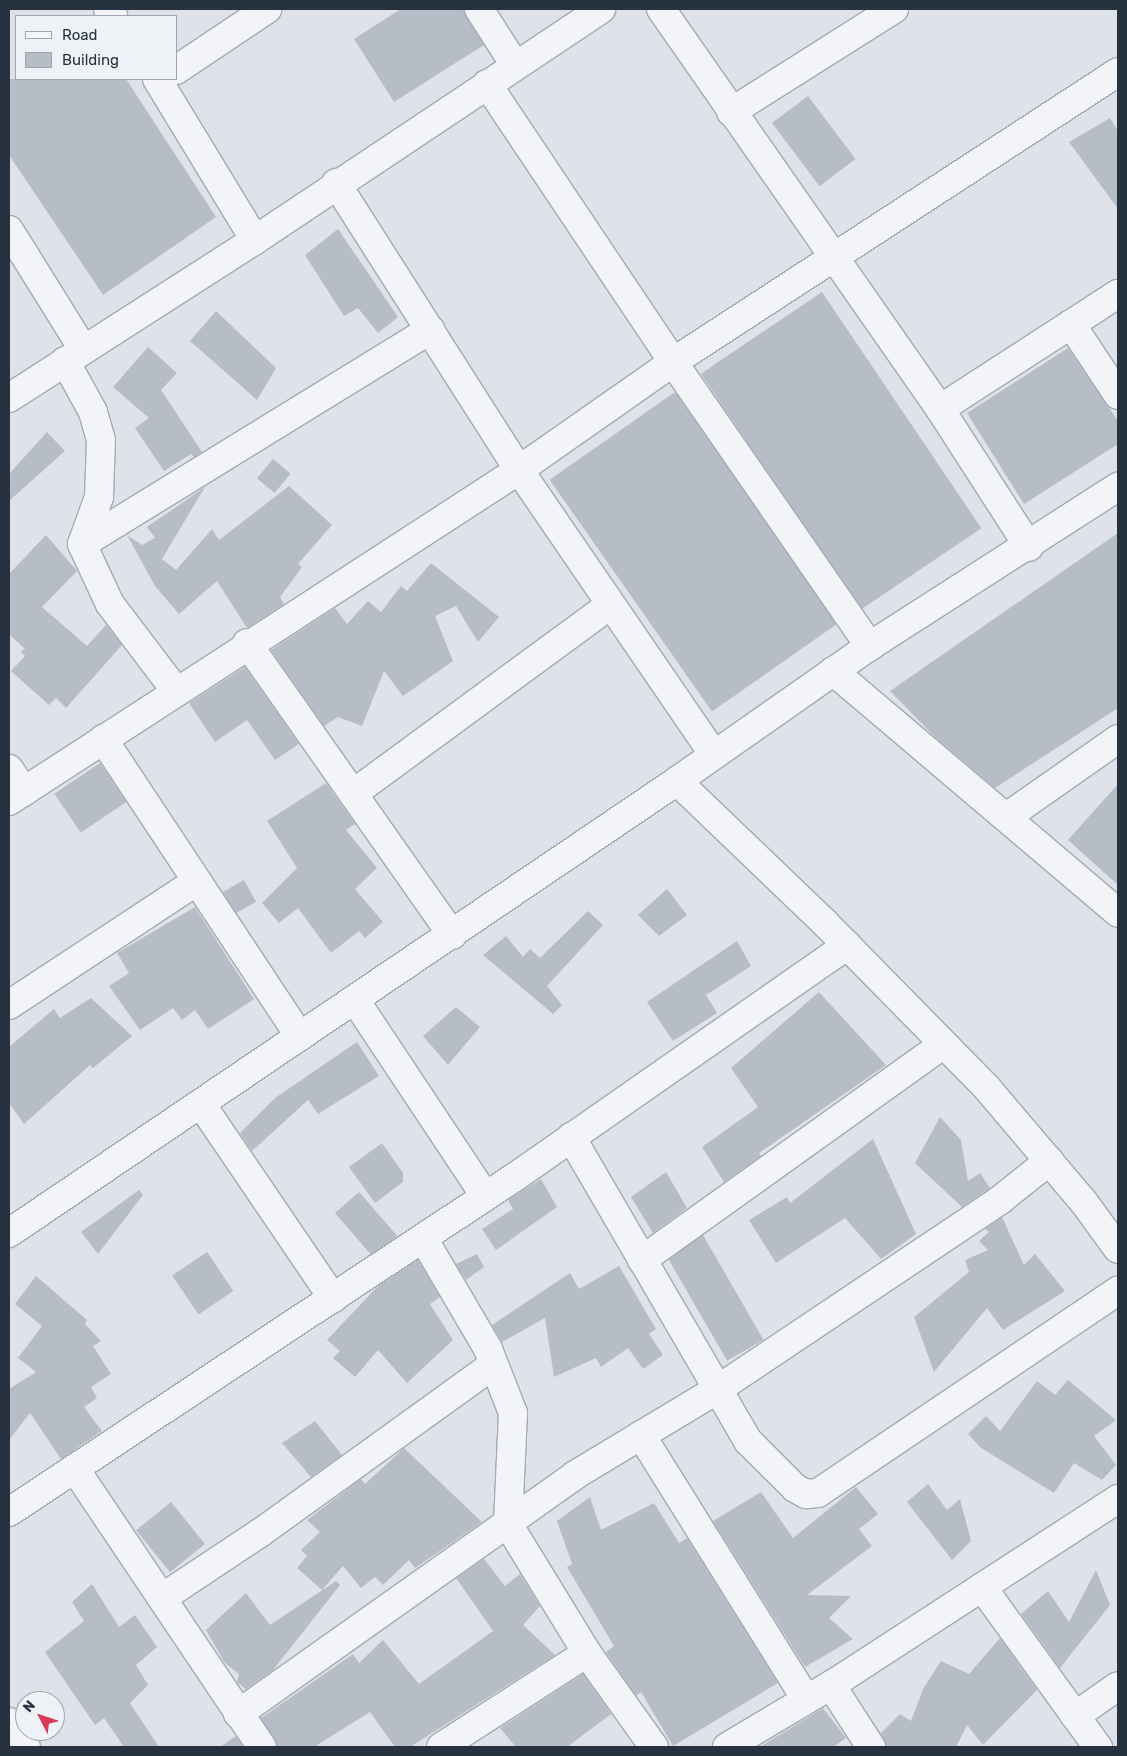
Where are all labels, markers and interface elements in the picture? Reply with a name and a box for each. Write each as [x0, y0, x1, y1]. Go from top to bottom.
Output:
legend [15, 15, 178, 80]
text: Road [62, 26, 98, 44]
text: Building [62, 51, 119, 69]
north arrow [15, 1691, 65, 1741]
text: N [19, 1697, 39, 1716]

